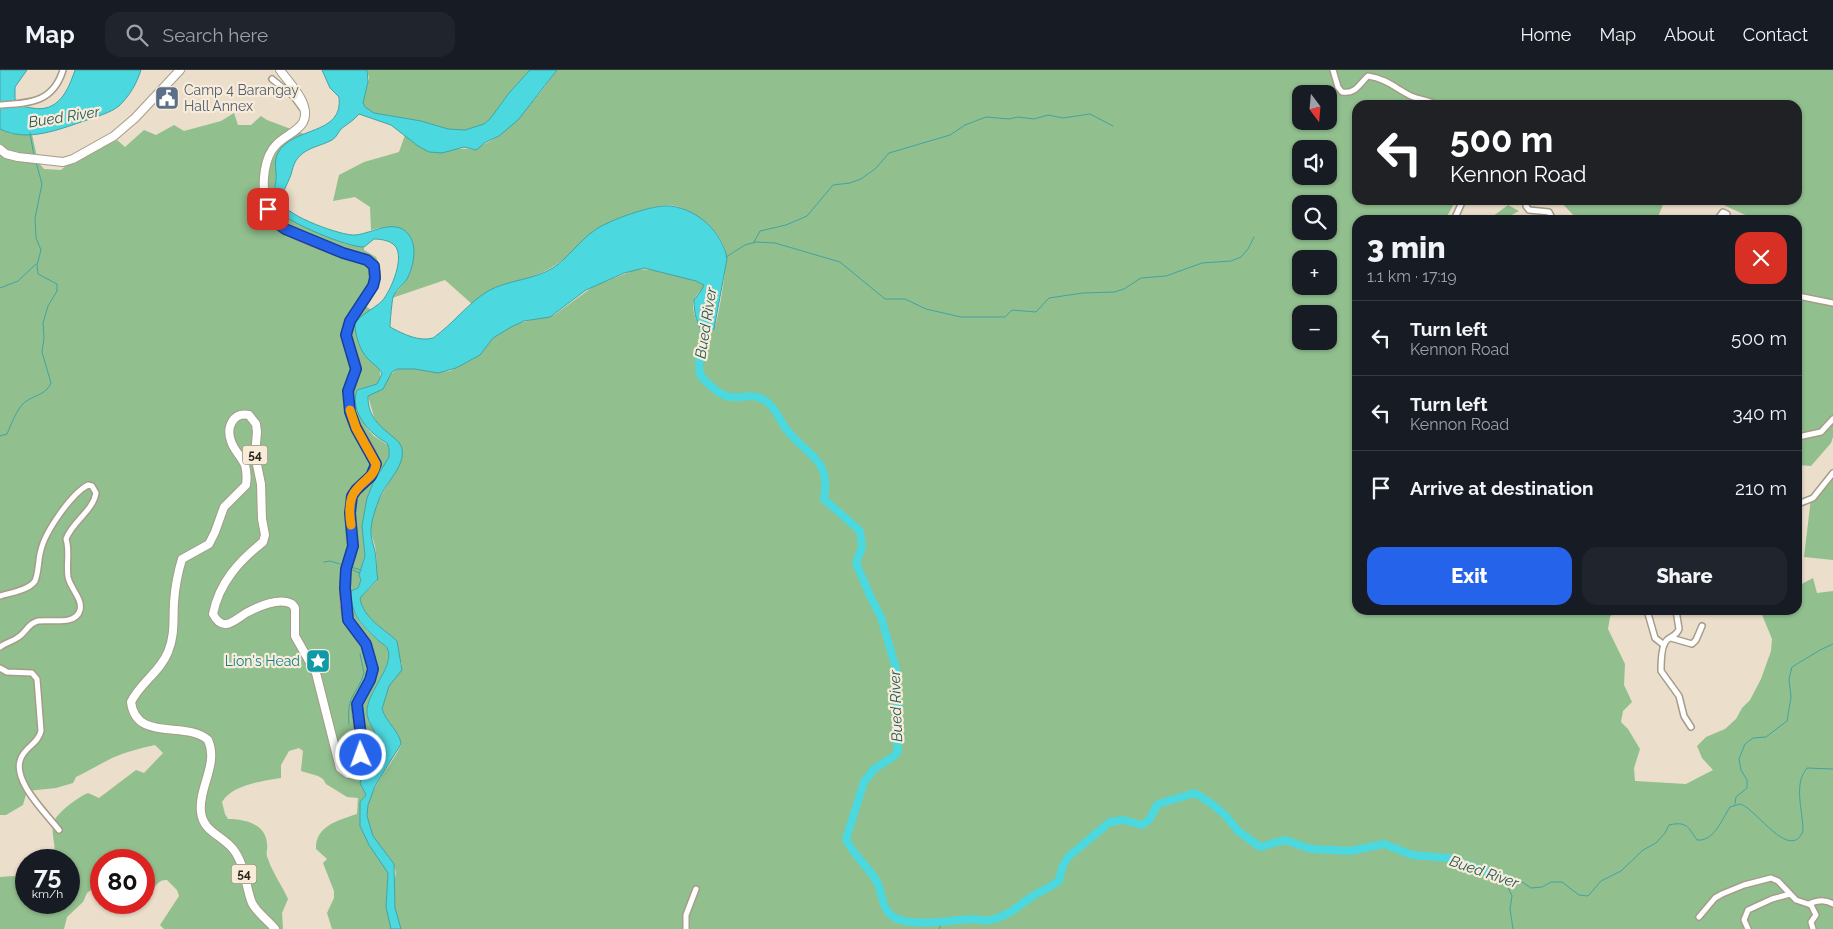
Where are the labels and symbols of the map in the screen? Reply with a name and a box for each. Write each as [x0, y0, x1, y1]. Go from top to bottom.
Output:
place label: Camp 4 Barangay Hall Annex [184, 82, 299, 114]
public building icon: Camp 4 Barangay Hall Annex [154, 85, 180, 111]
north arrow [1292, 85, 1338, 130]
water label: Bued River [27, 102, 102, 132]
pin [247, 188, 289, 230]
water label: Bued River [691, 285, 721, 360]
road number: 54 [242, 446, 268, 464]
place icon: Lion's Head [305, 648, 331, 674]
place label: Lion's Head [225, 653, 300, 669]
water label: Bued River [886, 669, 906, 742]
position arrow [334, 728, 386, 780]
speed limit sign: 80 [90, 849, 155, 914]
water label: Bued River [1447, 852, 1522, 892]
road number: 54 [232, 864, 256, 884]

